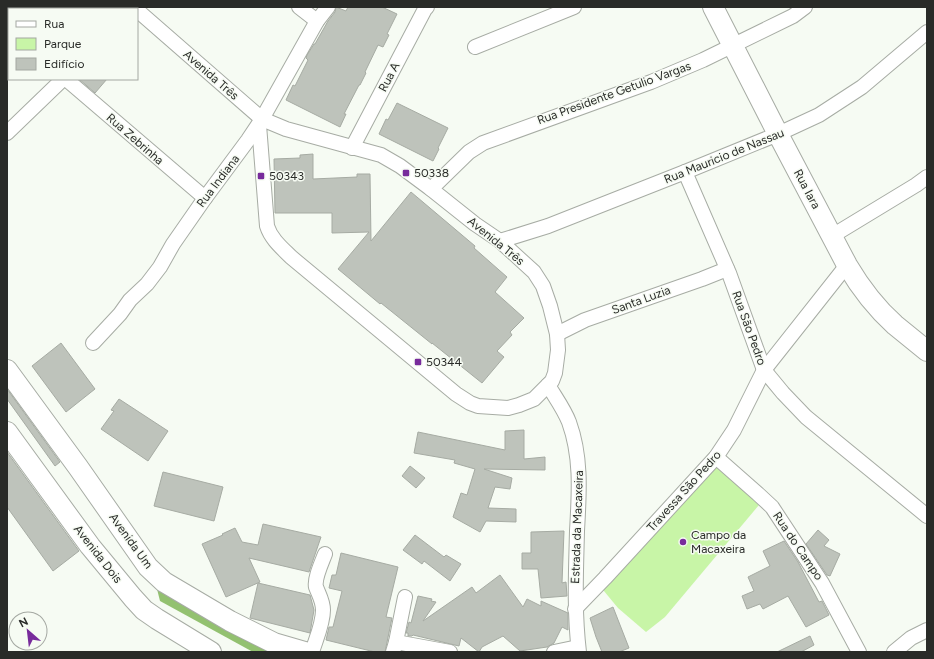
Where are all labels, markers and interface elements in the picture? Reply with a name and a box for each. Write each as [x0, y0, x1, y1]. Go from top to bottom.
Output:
legend [8, 8, 138, 80]
text: Rua [44, 17, 64, 31]
text: Parque [44, 37, 82, 51]
street label: Avenida Três [181, 47, 242, 103]
text: Edifício [44, 57, 84, 71]
street label: Rua Presidente Getulio Vargas [535, 58, 693, 127]
street label: Rua A [375, 60, 403, 94]
street label: Rua Zebrinha [104, 110, 166, 168]
street label: Rua Mauricio de Nassau [662, 125, 786, 187]
street label: Rua Indiana [194, 152, 242, 210]
place label: 50338 [414, 166, 449, 180]
street label: Rua Iara [791, 167, 823, 211]
marker: 50338 [401, 168, 411, 178]
place label: 50343 [269, 169, 304, 183]
marker: 50343 [256, 171, 266, 181]
street label: Avenida Três [465, 214, 527, 268]
street label: Santa Luzia [610, 283, 672, 317]
street label: Rua São Pedro [729, 289, 769, 367]
place label: 50344 [426, 355, 463, 369]
marker: 50344 [413, 357, 423, 367]
street label: Travessa São Pedro [644, 448, 724, 534]
street label: Estrada da Macaxeira [568, 470, 586, 584]
street label: Rua do Campo [770, 509, 826, 583]
street label: Avenida Um [106, 511, 156, 571]
street label: Avenida Dois [71, 522, 125, 586]
place label: Campo da Macaxeira [691, 528, 746, 556]
marker: Campo da Macaxeira [678, 537, 688, 547]
north arrow [8, 611, 48, 651]
text: N [17, 615, 30, 630]

